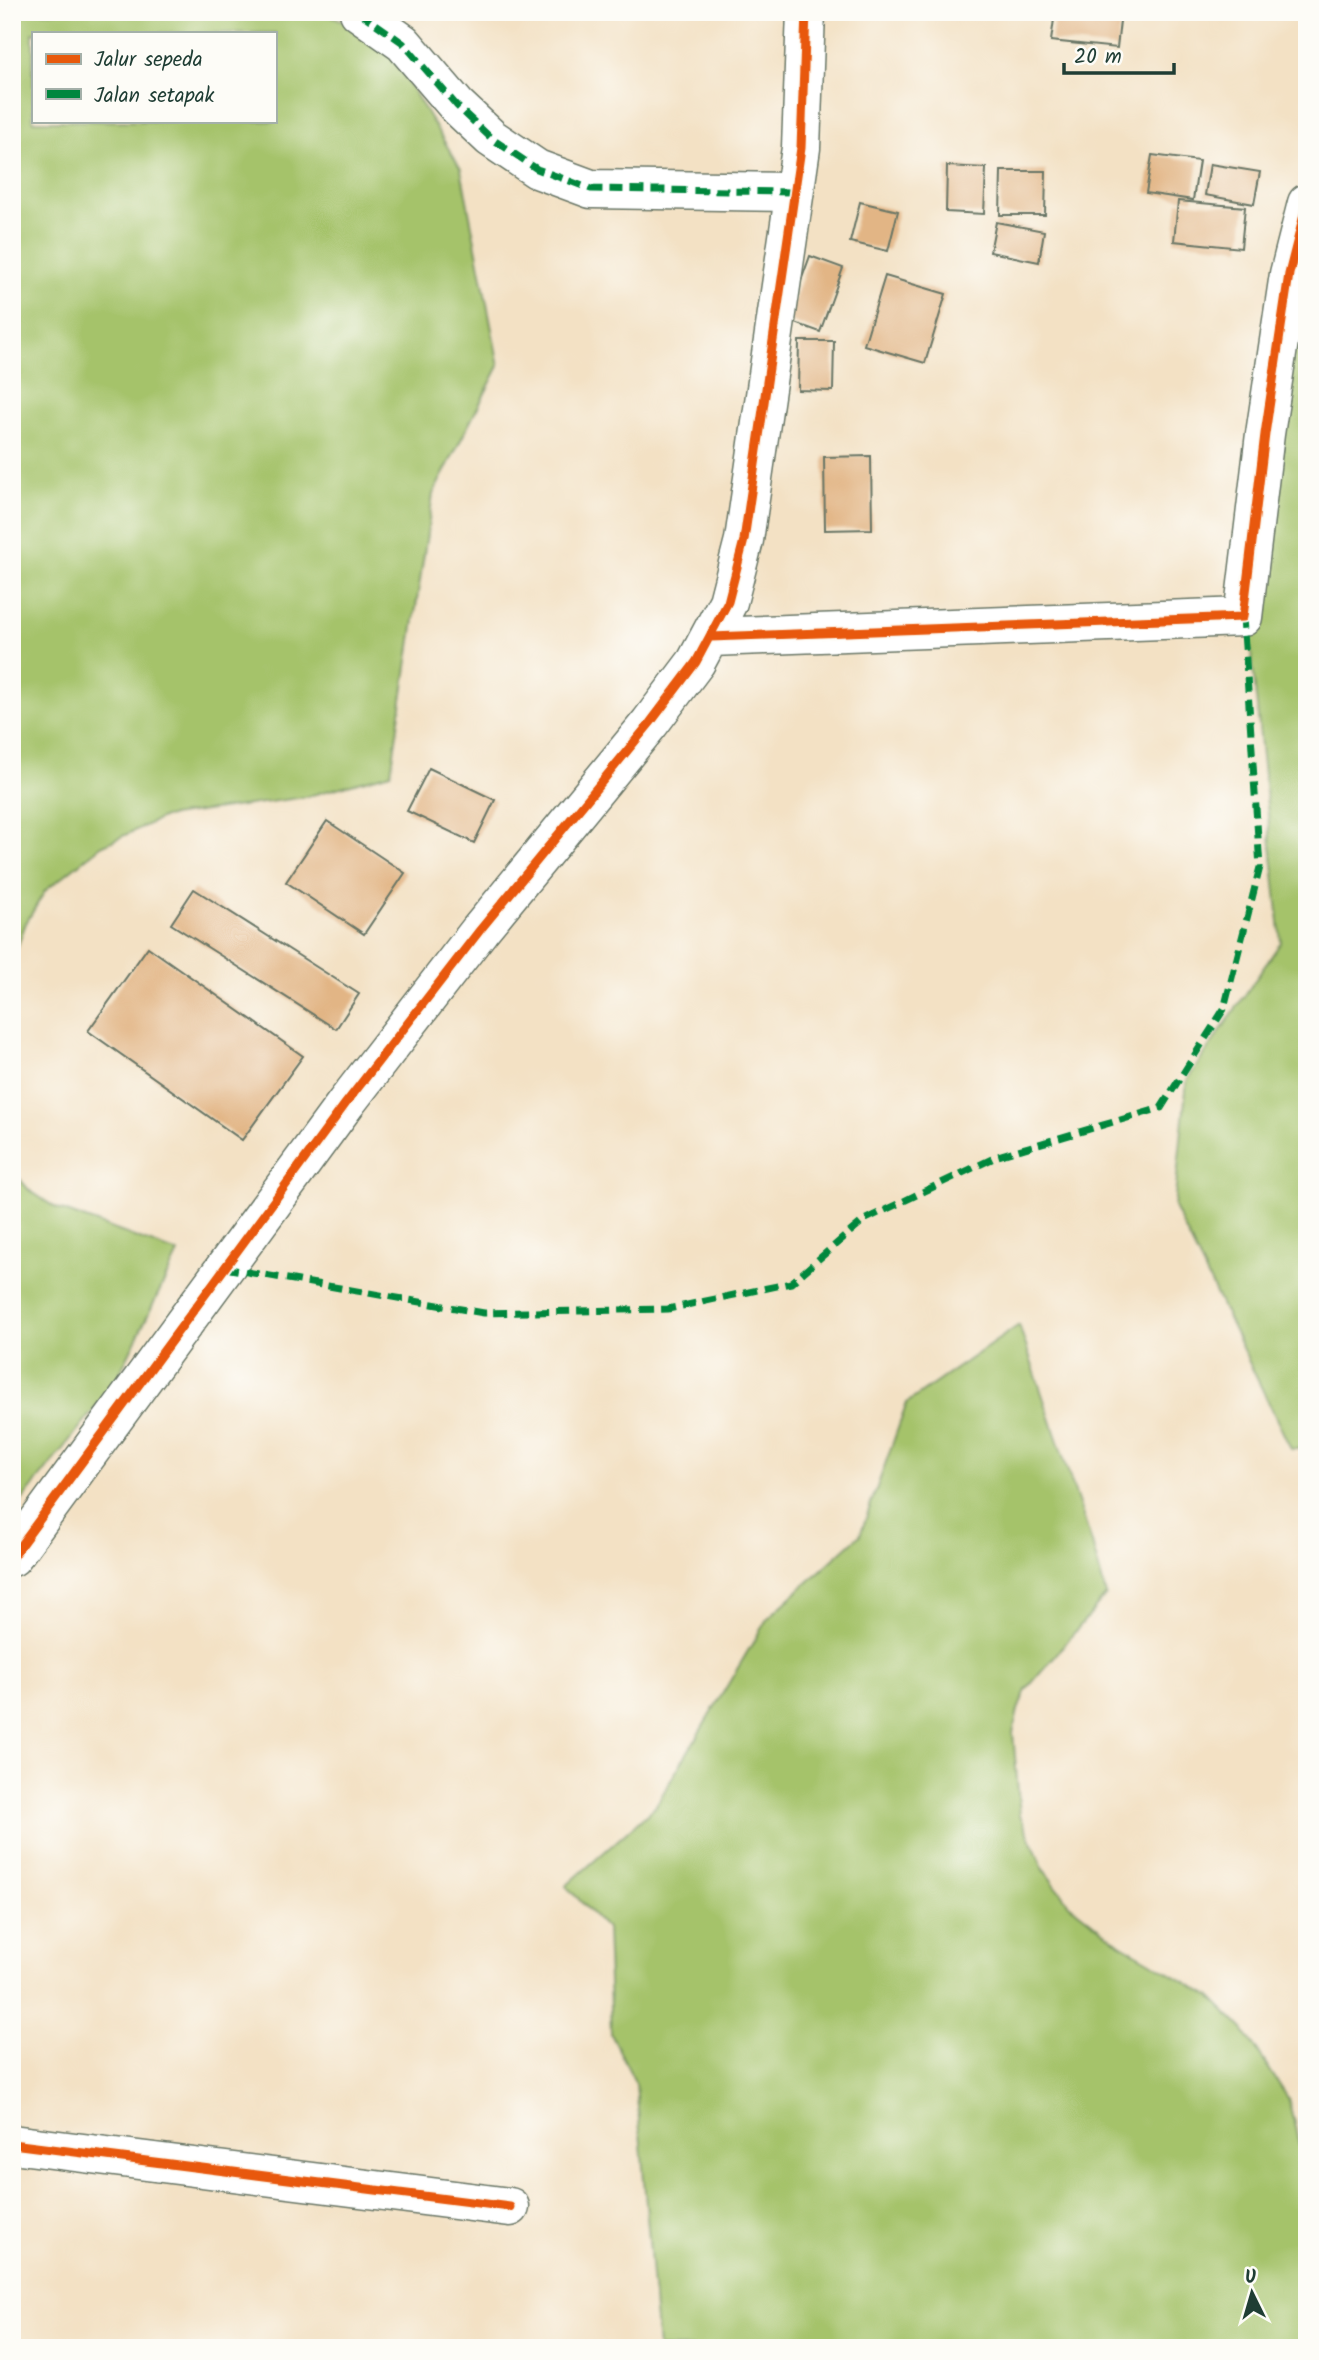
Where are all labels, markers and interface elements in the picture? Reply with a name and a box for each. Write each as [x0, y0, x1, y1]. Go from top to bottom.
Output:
legend [32, 32, 276, 122]
scale bar [1064, 32, 1174, 76]
text: 20 m [1074, 41, 1122, 74]
text: Jalur sepeda [94, 44, 203, 77]
text: Jalan setapak [94, 80, 215, 113]
north arrow [1218, 2258, 1288, 2328]
text: U [1244, 2263, 1258, 2293]

